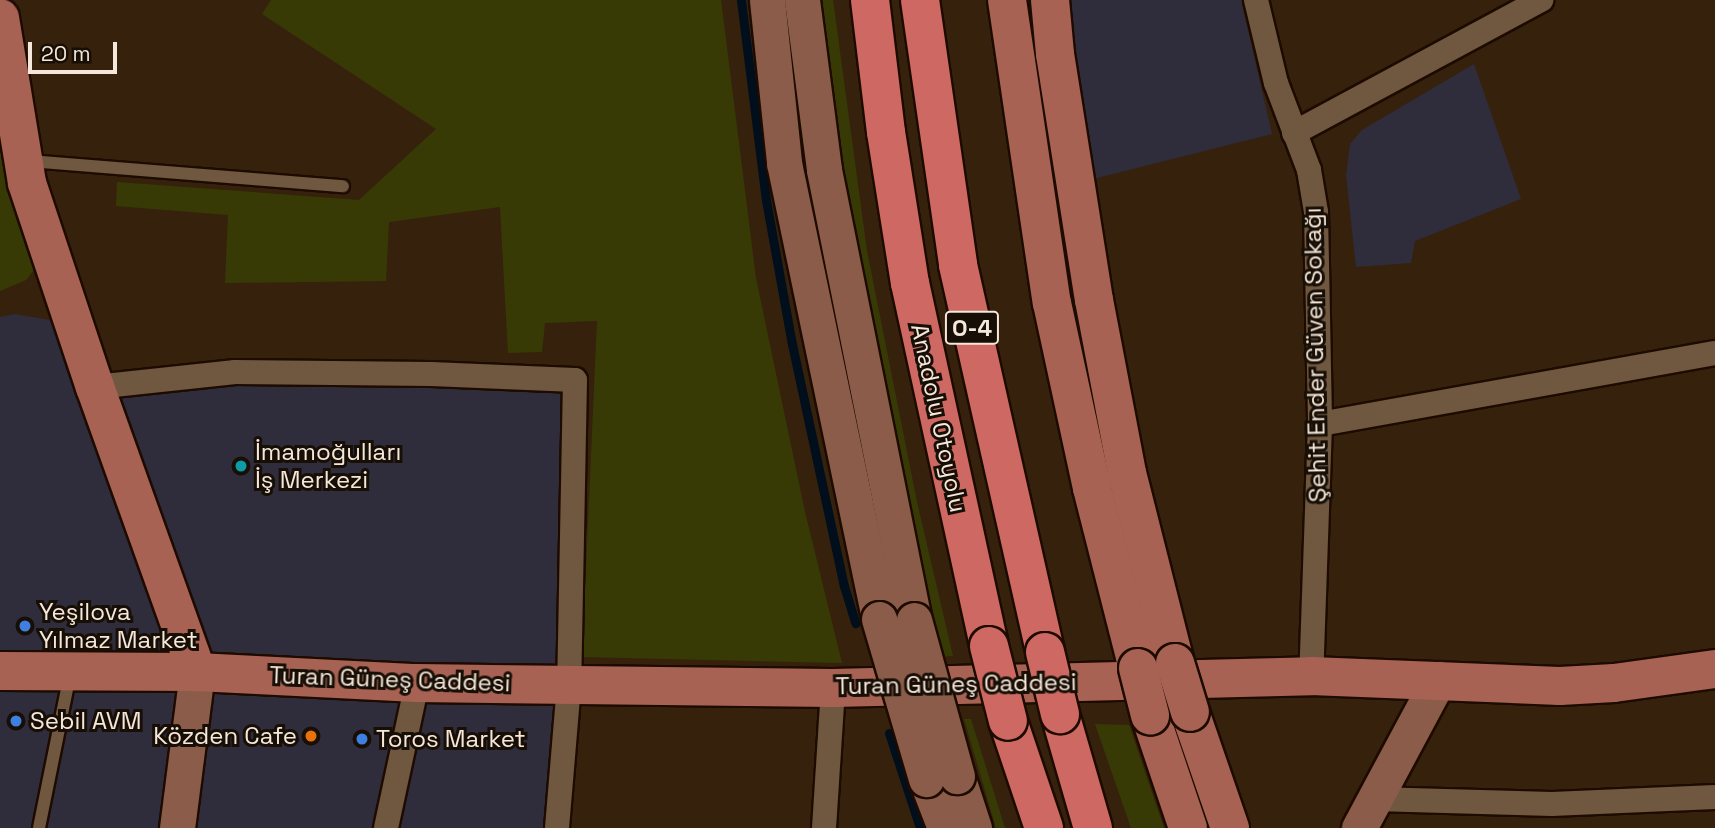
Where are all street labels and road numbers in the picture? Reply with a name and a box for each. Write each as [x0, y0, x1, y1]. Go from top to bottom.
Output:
street label: Şehit Ender Güven Sokağı [1298, 207, 1332, 503]
road number: O-4 [944, 308, 1000, 348]
street label: Anadolu Otoyolu [905, 321, 973, 515]
street label: Turan Güneş Caddesi [269, 660, 511, 698]
street label: Turan Güneş Caddesi [835, 667, 1077, 701]

